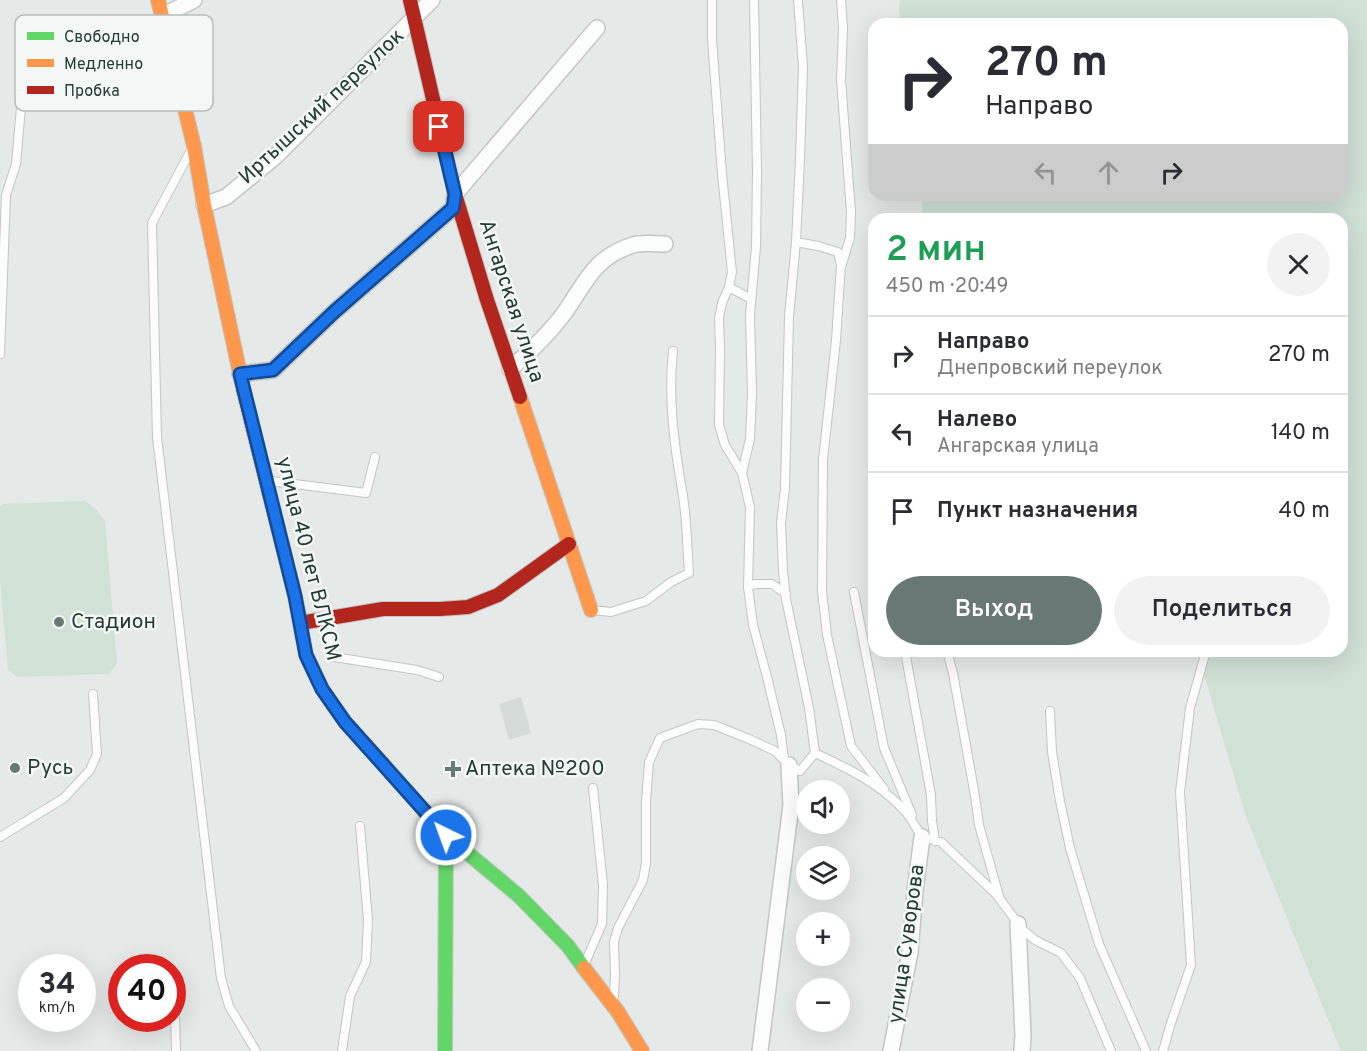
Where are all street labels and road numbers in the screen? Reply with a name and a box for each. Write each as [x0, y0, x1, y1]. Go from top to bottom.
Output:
street label: Иртышский переулок [233, 23, 411, 191]
street label: Ангарская улица [472, 216, 550, 386]
street label: улица 40 лет ВЛКСМ [270, 454, 346, 664]
street label: улица Суворова [882, 863, 932, 1025]

